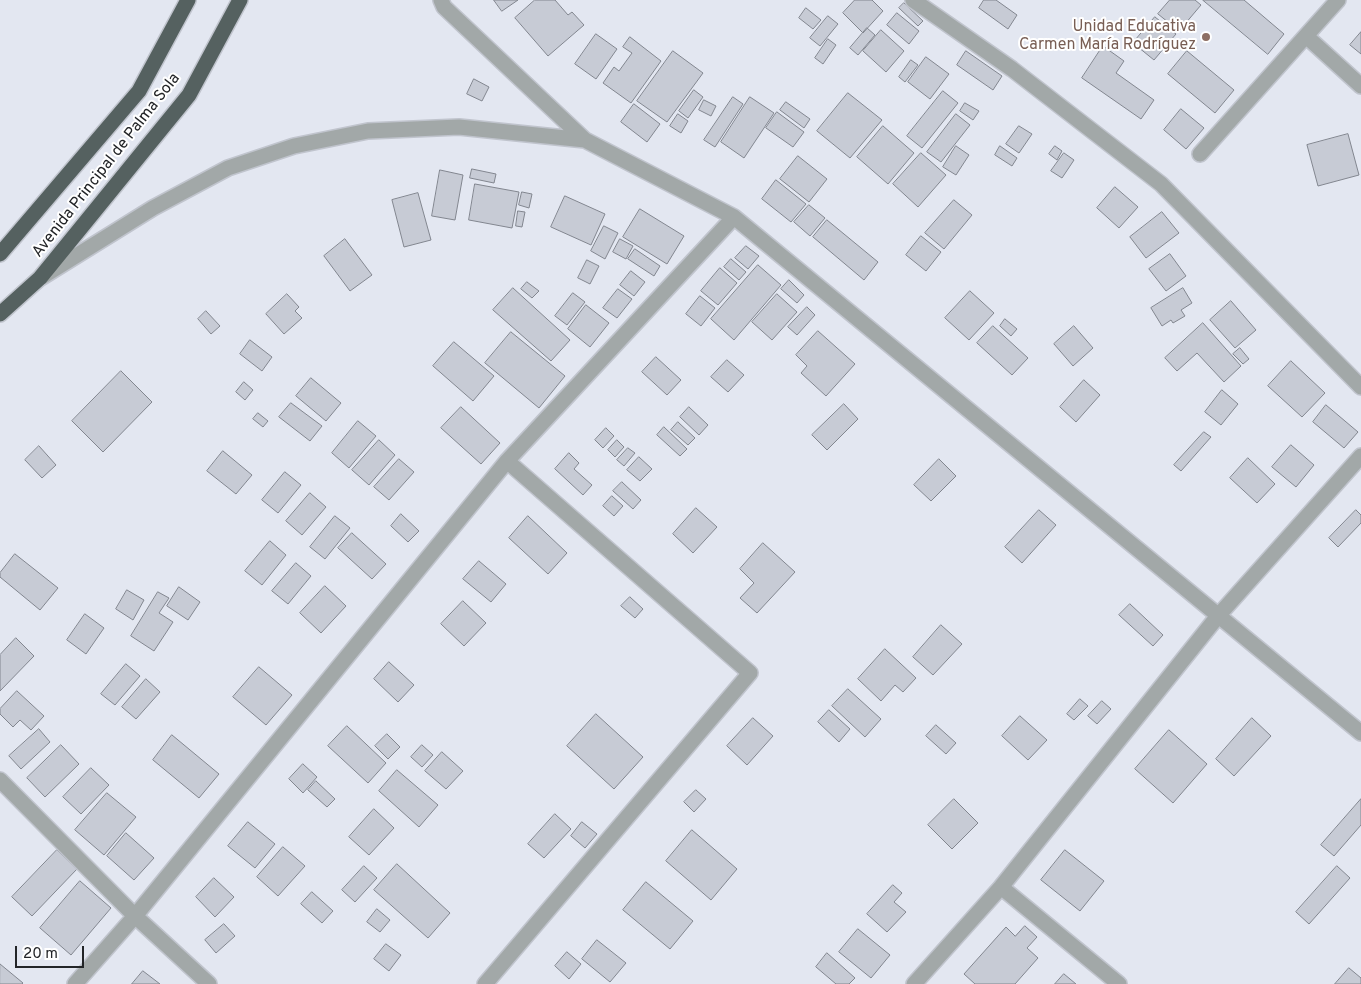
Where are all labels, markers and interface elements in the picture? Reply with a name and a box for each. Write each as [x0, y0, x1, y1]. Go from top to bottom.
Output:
place label: Unidad Educativa Carmen María Rodríguez [1019, 18, 1196, 56]
marker: Unidad Educativa Carmen María Rodríguez [1200, 31, 1212, 43]
street label: Avenida Principal de Palma Sola [29, 70, 185, 262]
scale bar [18, 936, 86, 968]
text: 20 m [23, 945, 58, 964]

